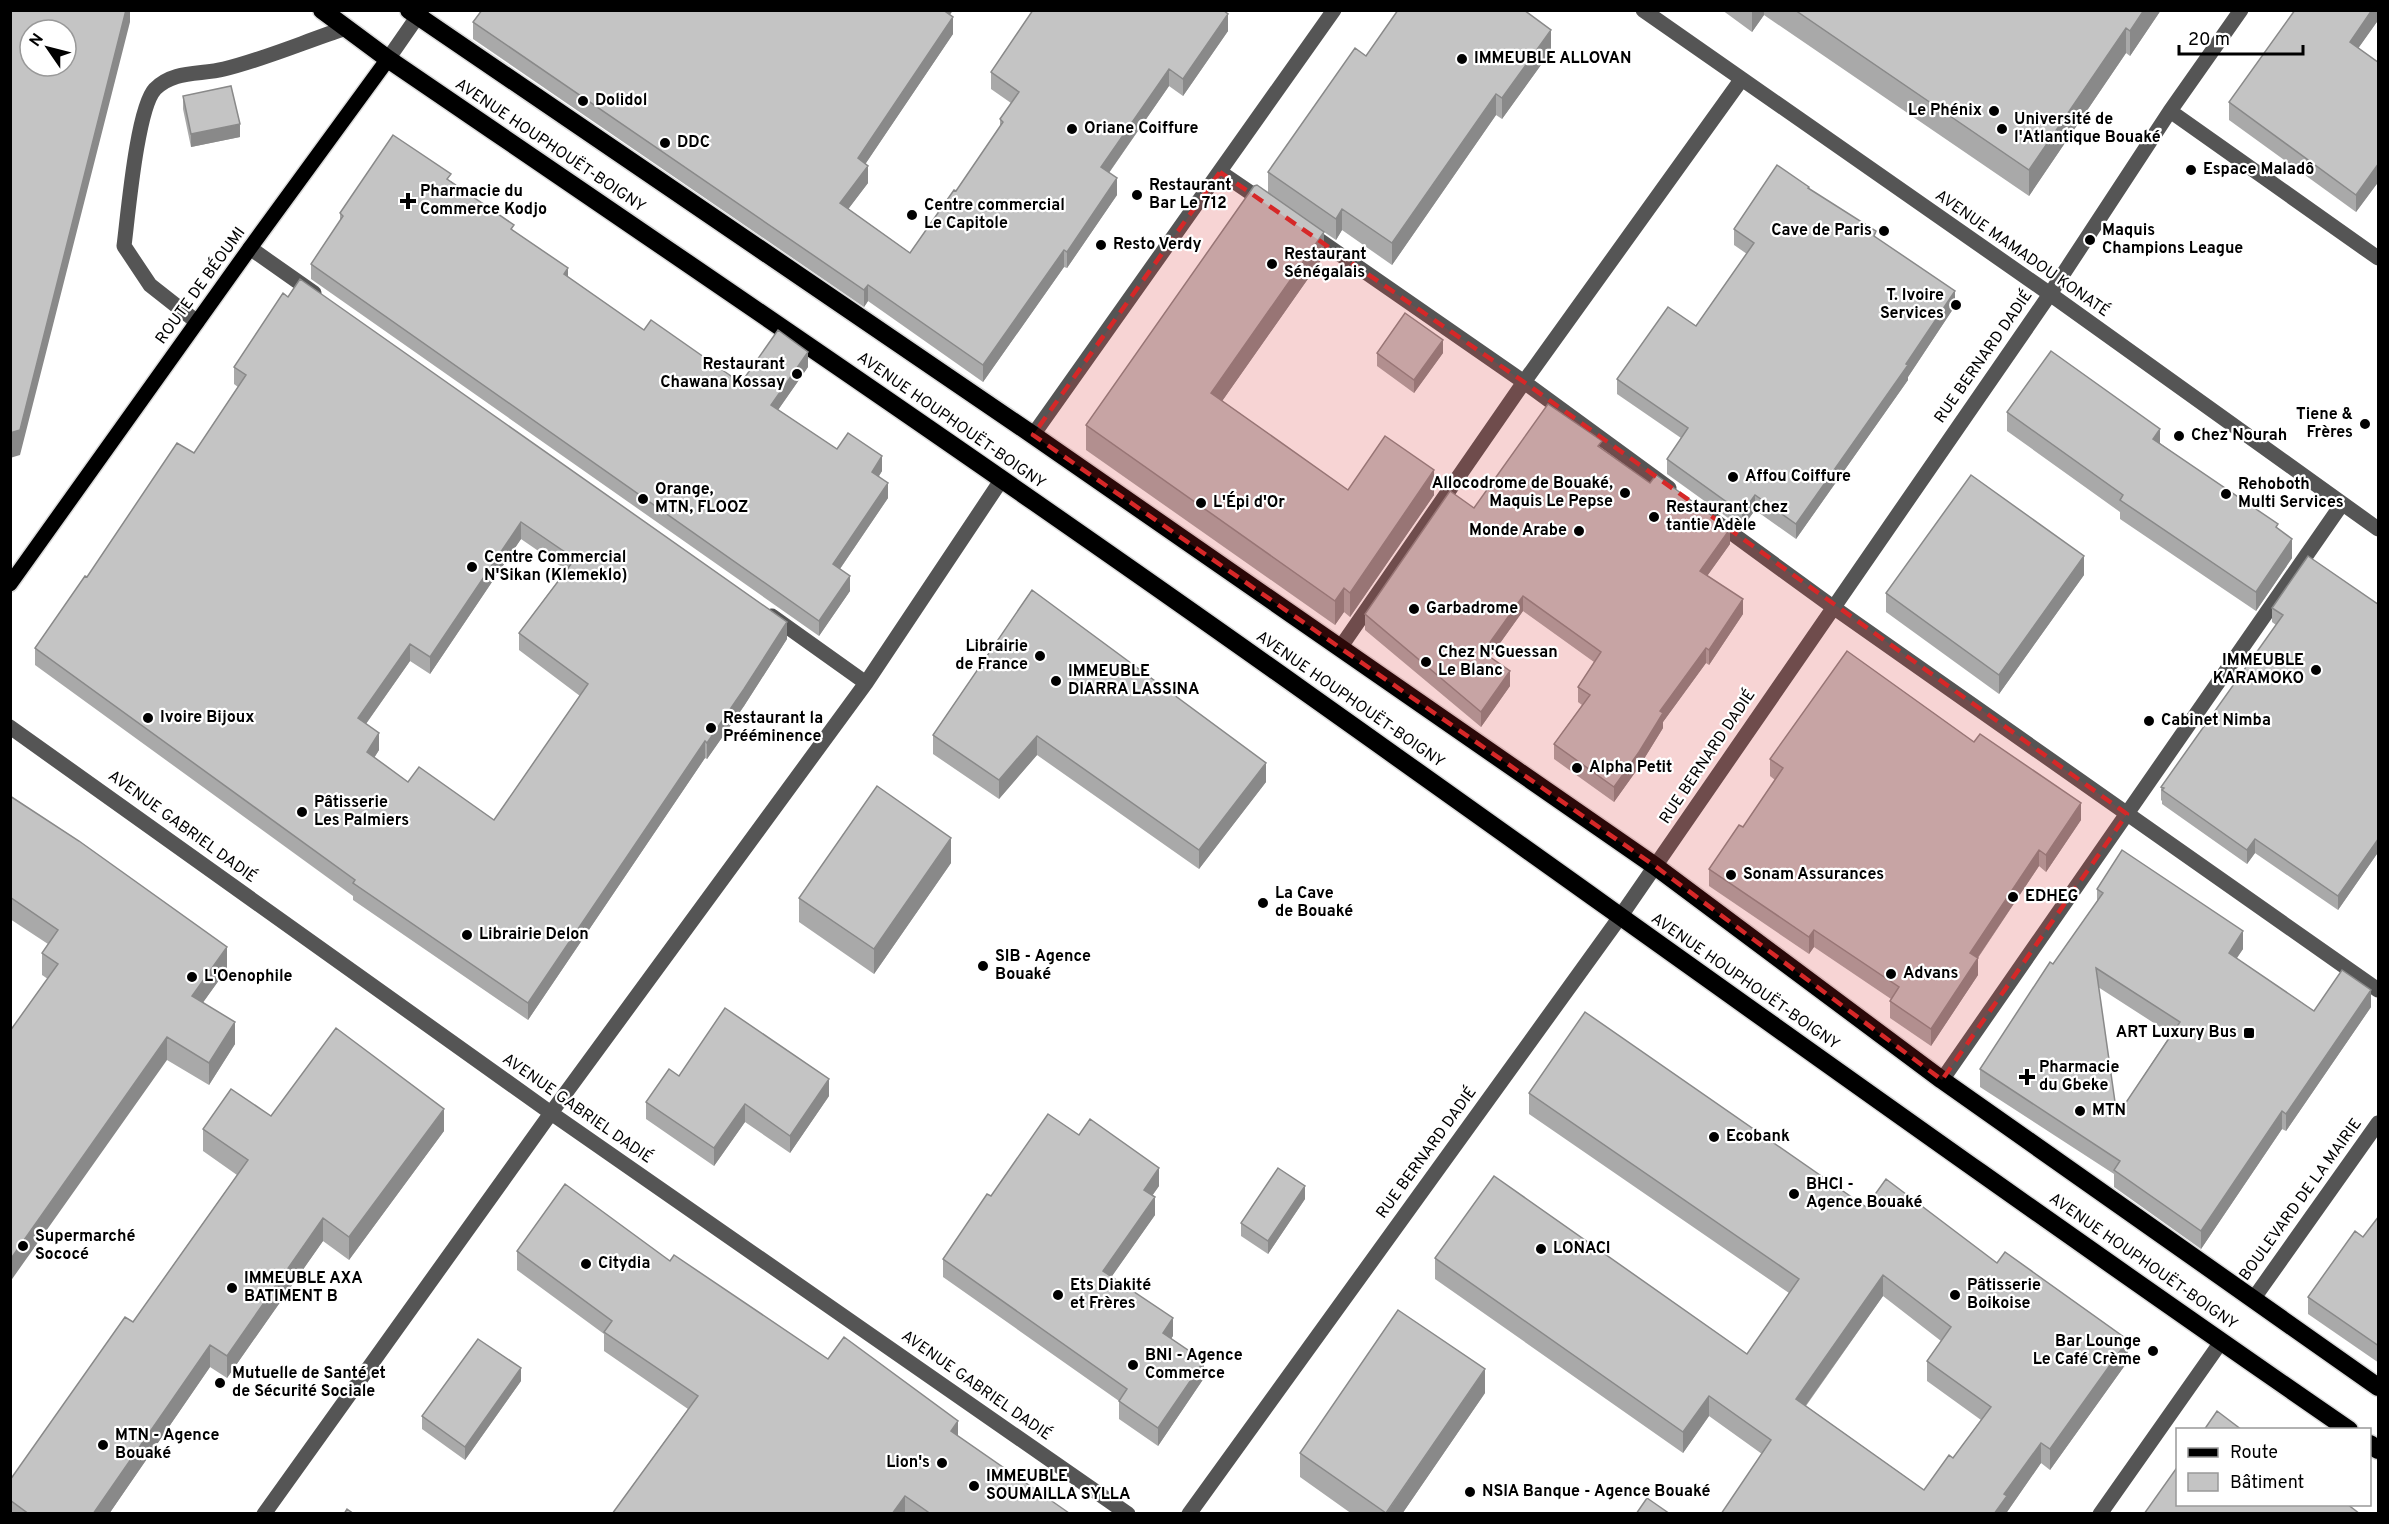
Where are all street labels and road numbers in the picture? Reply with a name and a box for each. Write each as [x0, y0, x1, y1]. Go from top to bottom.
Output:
street label: AVENUE HOUPHOUËT-BOIGNY [451, 74, 650, 217]
street label: AVENUE MAMADOU KONATÉ [1931, 184, 2114, 322]
street label: ROUTE DE BÉOUMI [150, 222, 250, 348]
street label: RUE BERNARD DADIÉ [1929, 285, 2037, 427]
street label: AVENUE HOUPHOUËT-BOIGNY [853, 347, 1050, 494]
street label: AVENUE HOUPHOUËT-BOIGNY [1252, 626, 1449, 773]
street label: RUE BERNARD DADIÉ [1654, 685, 1760, 828]
street label: AVENUE GABRIEL DADIÉ [104, 765, 261, 888]
street label: AVENUE HOUPHOUËT-BOIGNY [1647, 908, 1844, 1055]
street label: AVENUE GABRIEL DADIÉ [498, 1048, 657, 1169]
street label: RUE BERNARD DADIÉ [1371, 1082, 1481, 1223]
street label: BOULEVARD DE LA MAIRIE [2235, 1115, 2367, 1285]
street label: AVENUE HOUPHOUËT-BOIGNY [2045, 1188, 2242, 1335]
street label: AVENUE GABRIEL DADIÉ [897, 1325, 1056, 1446]

